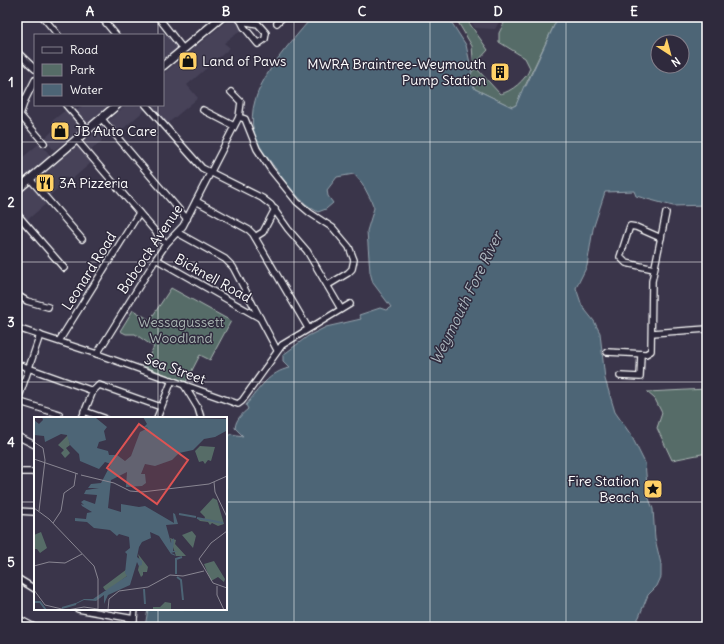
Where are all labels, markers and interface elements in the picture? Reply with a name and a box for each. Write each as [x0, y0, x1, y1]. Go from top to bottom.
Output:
text: A [86, 3, 95, 20]
text: B [222, 3, 231, 20]
text: C [358, 3, 367, 20]
text: D [493, 3, 503, 20]
text: E [630, 3, 638, 20]
legend [34, 34, 164, 106]
north arrow [650, 34, 690, 74]
text: Road [70, 42, 98, 57]
shop icon: Land of Paws [177, 50, 199, 72]
place label: Land of Paws [202, 52, 286, 70]
text: N [669, 54, 683, 70]
place label: MWRA Braintree-Weymouth Pump Station [307, 55, 486, 89]
building icon: MWRA Braintree-Weymouth Pump Station [489, 61, 511, 83]
text: Park [70, 62, 95, 77]
text: 1 [8, 74, 14, 91]
text: Water [70, 82, 103, 97]
shop icon: JB Auto Care [49, 120, 71, 142]
place label: JB Auto Care [74, 122, 157, 140]
restaurant icon: 3A Pizzeria [34, 172, 56, 194]
place label: 3A Pizzeria [59, 174, 128, 192]
text: 2 [7, 194, 15, 211]
street label: Babcock Avenue [113, 201, 187, 297]
water label: Weymouth Fore River [426, 227, 507, 367]
street label: Leonard Road [58, 229, 120, 313]
street label: Bicknell Road [172, 250, 254, 306]
park label: Wessagussett Woodland [138, 313, 224, 347]
text: 3 [7, 314, 15, 331]
street label: Sea Street [142, 350, 208, 389]
inset map [34, 417, 227, 610]
text: 4 [7, 434, 15, 451]
place label: Fire Station Beach [568, 472, 639, 506]
place icon: Fire Station Beach [642, 478, 664, 500]
text: 5 [7, 554, 15, 571]

